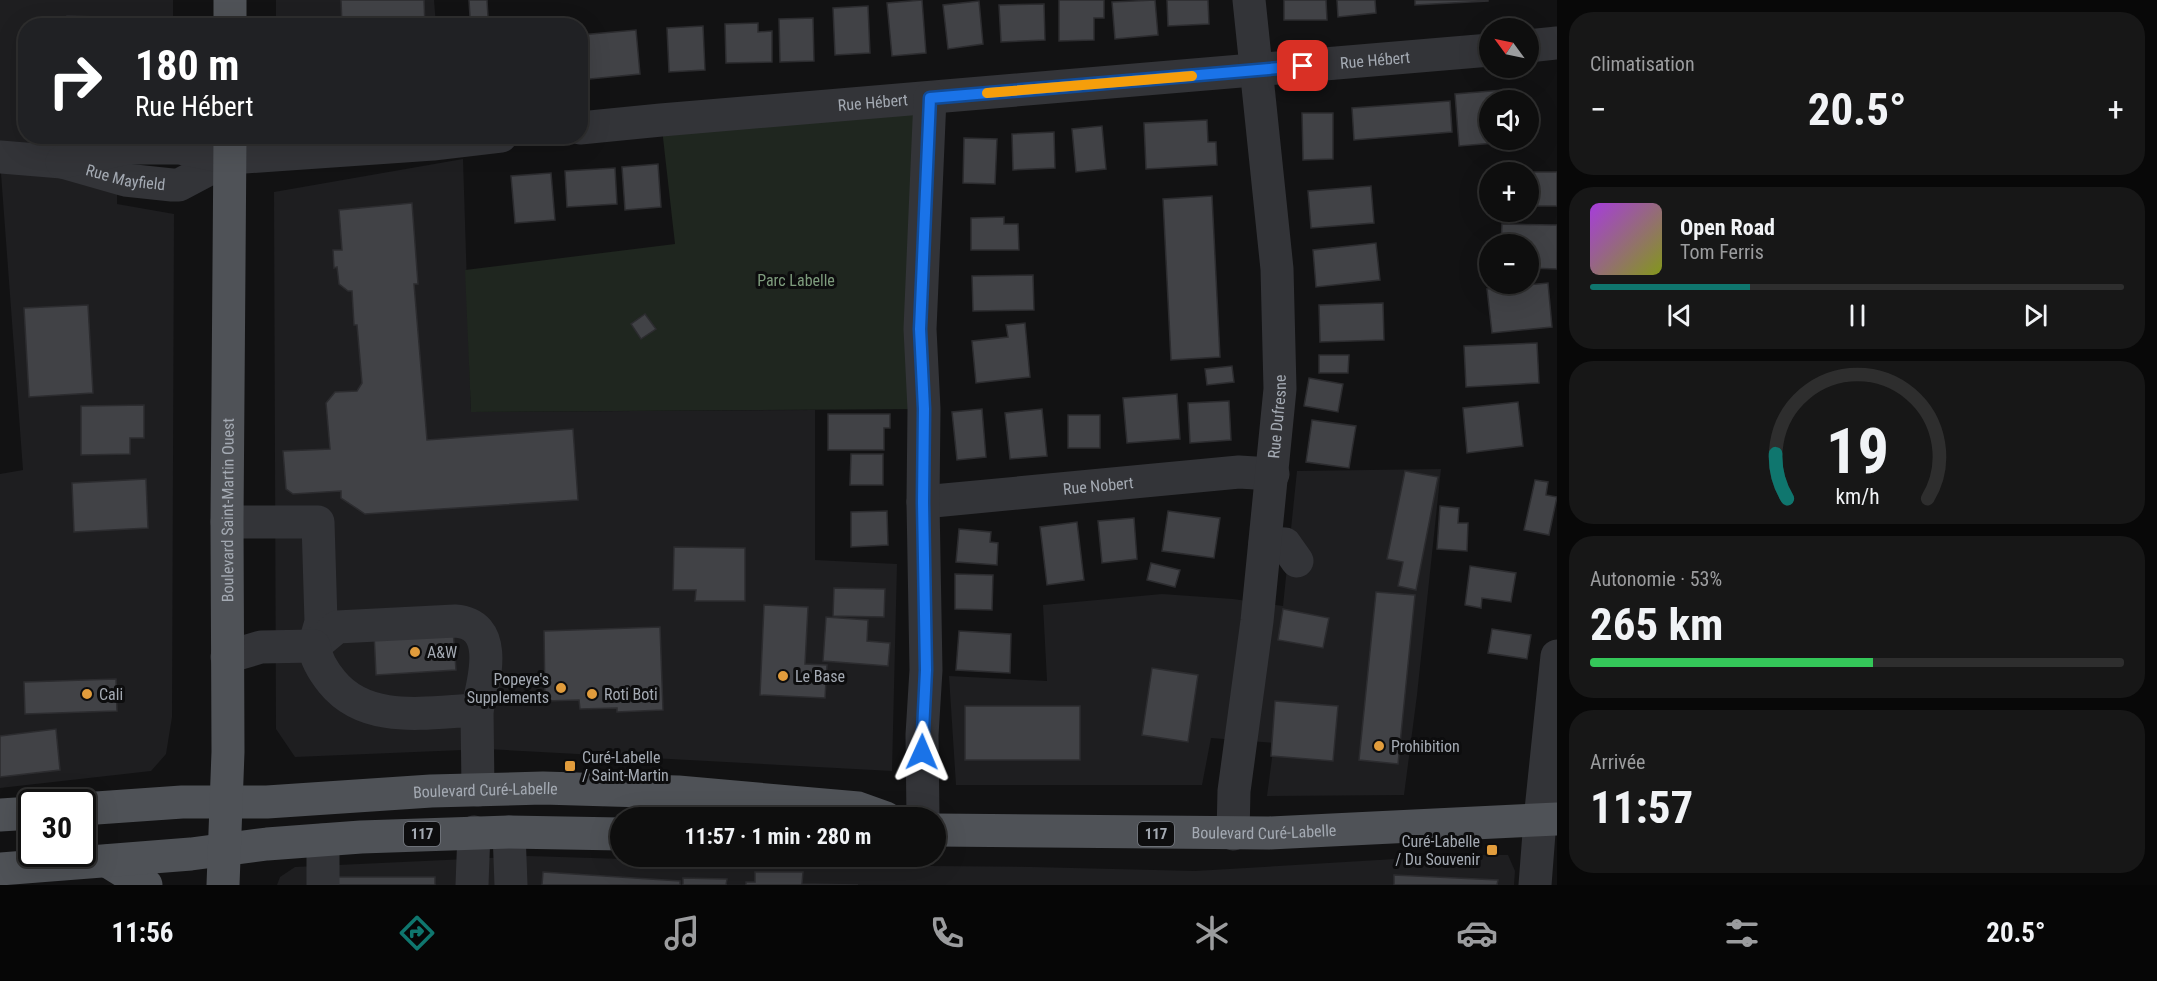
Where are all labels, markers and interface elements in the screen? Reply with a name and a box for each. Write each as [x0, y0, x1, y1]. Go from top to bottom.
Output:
north arrow [1479, 18, 1539, 78]
map controls [1479, 18, 1539, 294]
pin [1277, 40, 1328, 91]
text: 180 m [135, 41, 240, 90]
icon: right [36, 42, 114, 120]
street label: Rue Hébert [1339, 47, 1411, 72]
icon: arrive [1286, 49, 1319, 82]
text: Climatisation [1590, 52, 1695, 76]
text: 20.5° [1808, 83, 1906, 136]
street label: Rue Hébert [837, 90, 909, 115]
button: sound [1479, 90, 1539, 150]
text: − [1590, 90, 1607, 129]
text: + [2108, 90, 2124, 129]
text: Rue Hébert [135, 91, 253, 123]
street label: Rue Mayfield [84, 160, 166, 194]
button: + [1479, 162, 1539, 222]
text: Open Road [1680, 215, 1775, 240]
button: − [1479, 234, 1539, 294]
text: Tom Ferris [1680, 240, 1764, 264]
park label: Parc Labelle [757, 271, 835, 290]
icon: previous [1663, 299, 1696, 332]
icon: pause [1841, 299, 1874, 332]
icon: next [2019, 299, 2052, 332]
street label: Rue Dufresne [1264, 374, 1290, 459]
text: 19 [1825, 416, 1889, 489]
street label: Boulevard Saint-Martin Ouest [217, 418, 237, 602]
street label: Rue Nobert [1062, 473, 1135, 498]
text: km/h [1835, 485, 1879, 510]
text: Autonomie · 53% [1590, 567, 1722, 591]
text: 265 km [1590, 598, 1723, 651]
place label: A&W [427, 643, 457, 662]
marker: A&W [408, 645, 422, 659]
place label: Le Base [795, 667, 845, 686]
marker: Le Base [776, 669, 790, 683]
place label: Popeye's Supplements [467, 670, 549, 707]
marker: Popeye's Supplements [554, 681, 568, 695]
place label: Cali [99, 685, 123, 704]
place label: Roti Boti [604, 685, 658, 704]
marker: Cali [80, 687, 94, 701]
marker: Roti Boti [585, 687, 599, 701]
position arrow [890, 720, 954, 784]
place label: Prohibition [1391, 737, 1460, 756]
marker: Prohibition [1372, 739, 1386, 753]
place label: Curé-Labelle / Saint-Martin [582, 748, 669, 785]
text: Arrivée [1590, 750, 1646, 774]
marker: Curé-Labelle / Saint-Martin [563, 759, 577, 773]
street label: Boulevard Curé-Labelle [412, 779, 558, 802]
text: 11:57 [1590, 781, 1693, 834]
speed limit sign: 30 [18, 789, 96, 867]
street label: Boulevard Curé-Labelle [1191, 820, 1337, 843]
road number: 117 [404, 822, 440, 846]
road number: 117 [1138, 822, 1174, 846]
text: 11:57 · 1 min · 280 m [685, 824, 871, 849]
place label: Curé-Labelle / Du Souvenir [1395, 832, 1480, 869]
marker: Curé-Labelle / Du Souvenir [1485, 843, 1499, 857]
icon: directions [396, 912, 438, 954]
icon: music [661, 912, 703, 954]
icon: phone [926, 912, 968, 954]
icon: climate [1191, 912, 1233, 954]
icon: car [1456, 912, 1498, 954]
icon: filters [1721, 912, 1763, 954]
text: 11:56 [111, 917, 173, 949]
text: 20.5° [1986, 917, 2046, 949]

